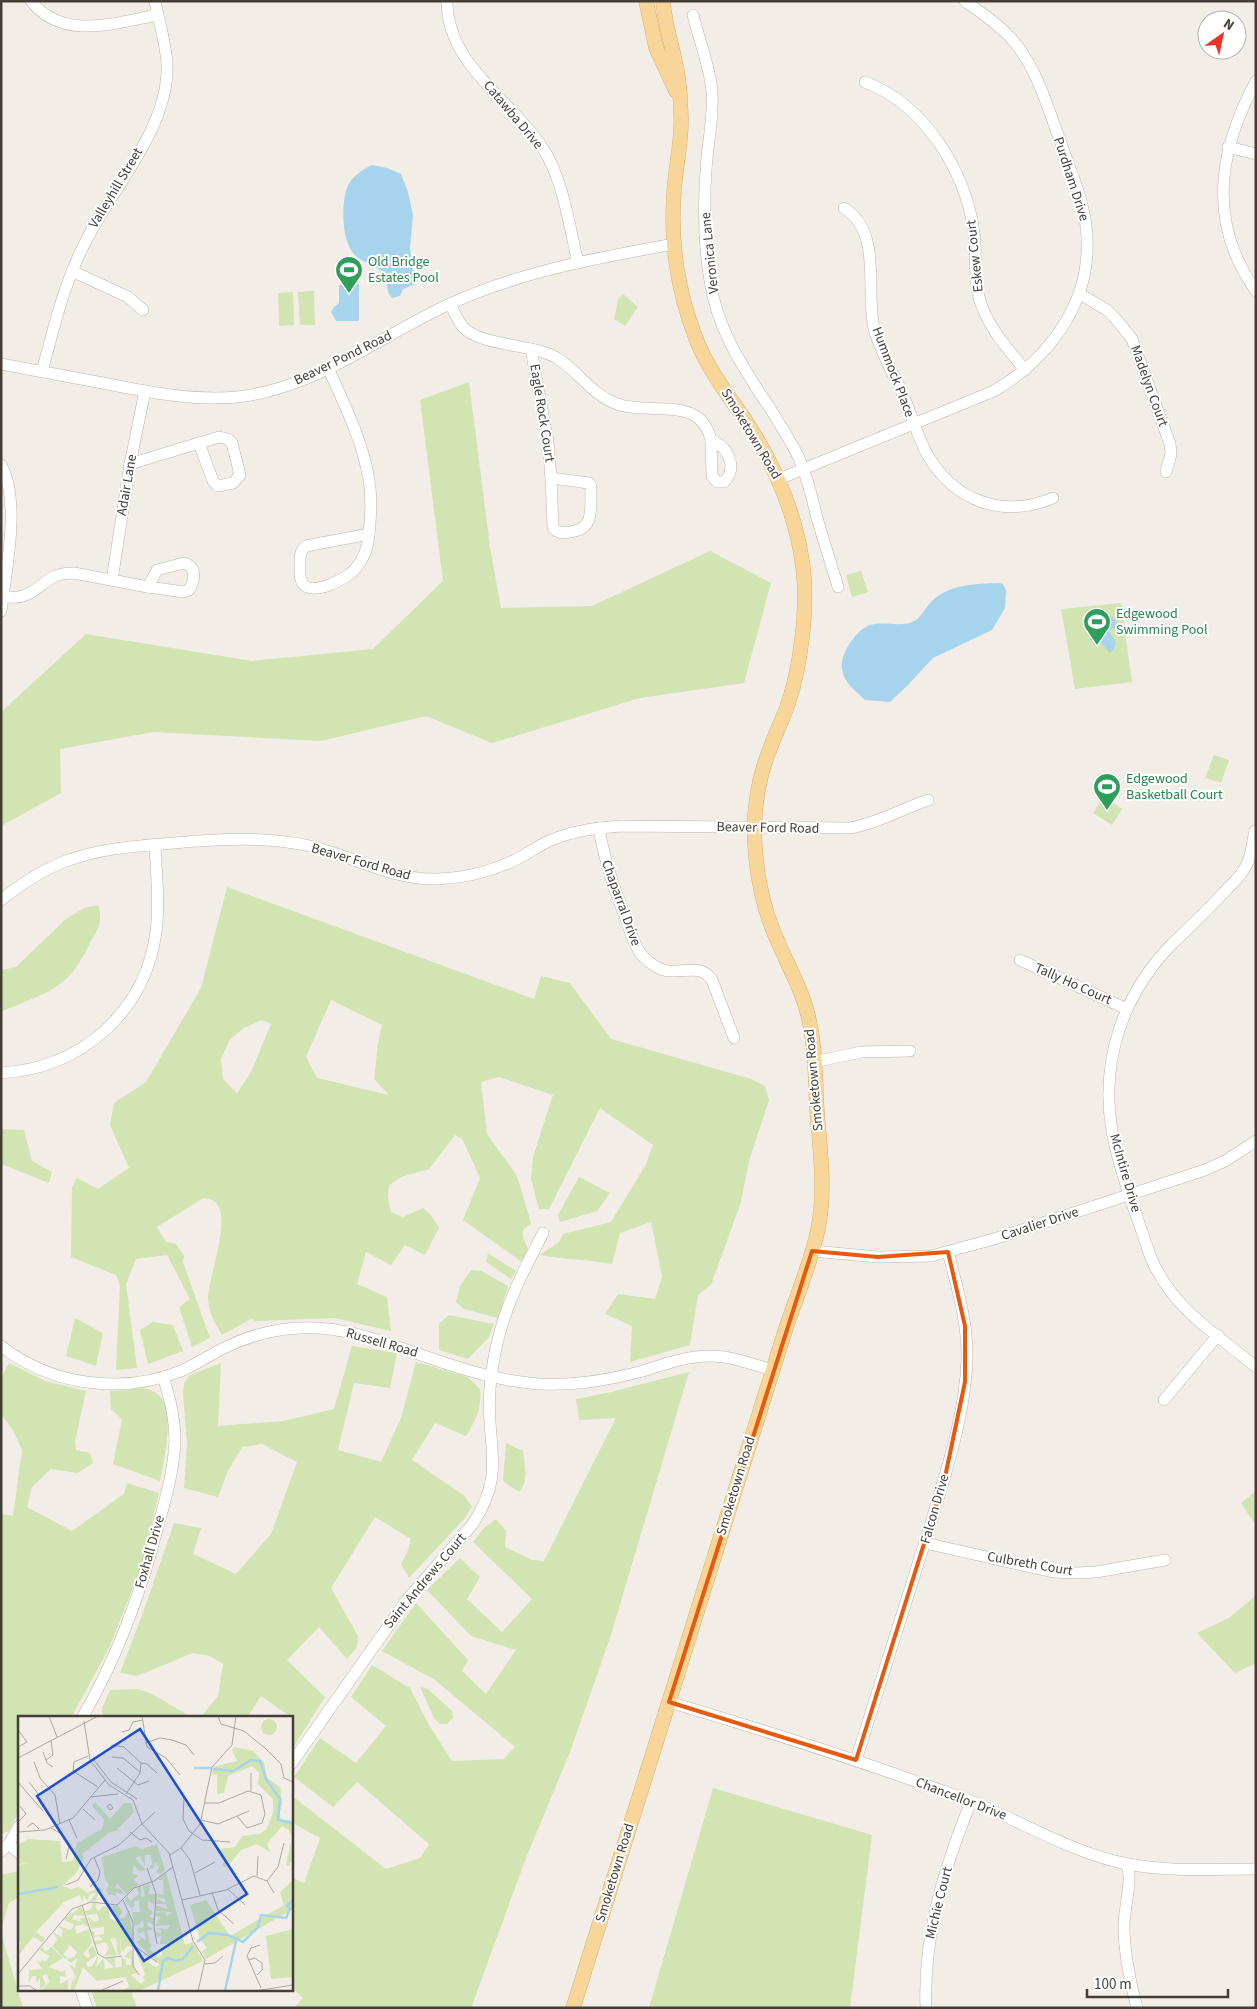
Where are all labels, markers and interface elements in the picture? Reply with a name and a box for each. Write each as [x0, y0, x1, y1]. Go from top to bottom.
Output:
north arrow [1197, 10, 1247, 60]
text: N [1219, 14, 1238, 36]
street label: Catawba Drive [478, 76, 548, 154]
street label: Purdham Drive [1048, 134, 1094, 224]
street label: Valleyhill Street [84, 144, 148, 232]
street label: Veronica Lane [696, 211, 724, 295]
street label: Eskew Court [961, 219, 989, 293]
place label: Old Bridge Estates Pool [368, 252, 439, 288]
sports icon: Old Bridge Estates Pool [334, 255, 364, 294]
street label: Hummock Place [867, 324, 919, 420]
street label: Beaver Pond Road [291, 326, 395, 390]
street label: Madelyn Court [1125, 342, 1173, 430]
street label: Eagle Rock Court [524, 362, 560, 464]
street label: Smoketown Road [716, 385, 786, 483]
street label: Adair Lane [112, 453, 142, 517]
place label: Edgewood Swimming Pool [1116, 604, 1208, 640]
sports icon: Edgewood Swimming Pool [1082, 607, 1112, 646]
place label: Edgewood Basketball Court [1126, 769, 1223, 805]
sports icon: Edgewood Basketball Court [1092, 772, 1122, 811]
street label: Beaver Ford Road [716, 817, 820, 839]
street label: Beaver Ford Road [309, 838, 413, 886]
street label: Chaparral Drive [596, 857, 646, 949]
street label: Tally Ho Court [1031, 958, 1115, 1010]
street label: Smoketown Road [800, 1028, 828, 1132]
street label: McIntire Drive [1104, 1131, 1146, 1215]
street label: Cavalier Drive [999, 1202, 1081, 1246]
street label: Russell Road [344, 1323, 420, 1363]
street label: Smoketown Road [711, 1434, 761, 1538]
street label: Falcon Drive [916, 1472, 954, 1546]
street label: Foxhall Drive [130, 1513, 170, 1591]
street label: Saint Andrews Court [379, 1529, 471, 1633]
street label: Culbreth Court [986, 1547, 1074, 1581]
inset map [18, 1716, 292, 1992]
street label: Chancellor Drive [913, 1772, 1009, 1826]
street label: Smoketown Road [590, 1821, 640, 1925]
street label: Michie Court [920, 1865, 958, 1941]
scale bar [1087, 1966, 1228, 1998]
text: 100 m [1094, 1974, 1132, 1995]

